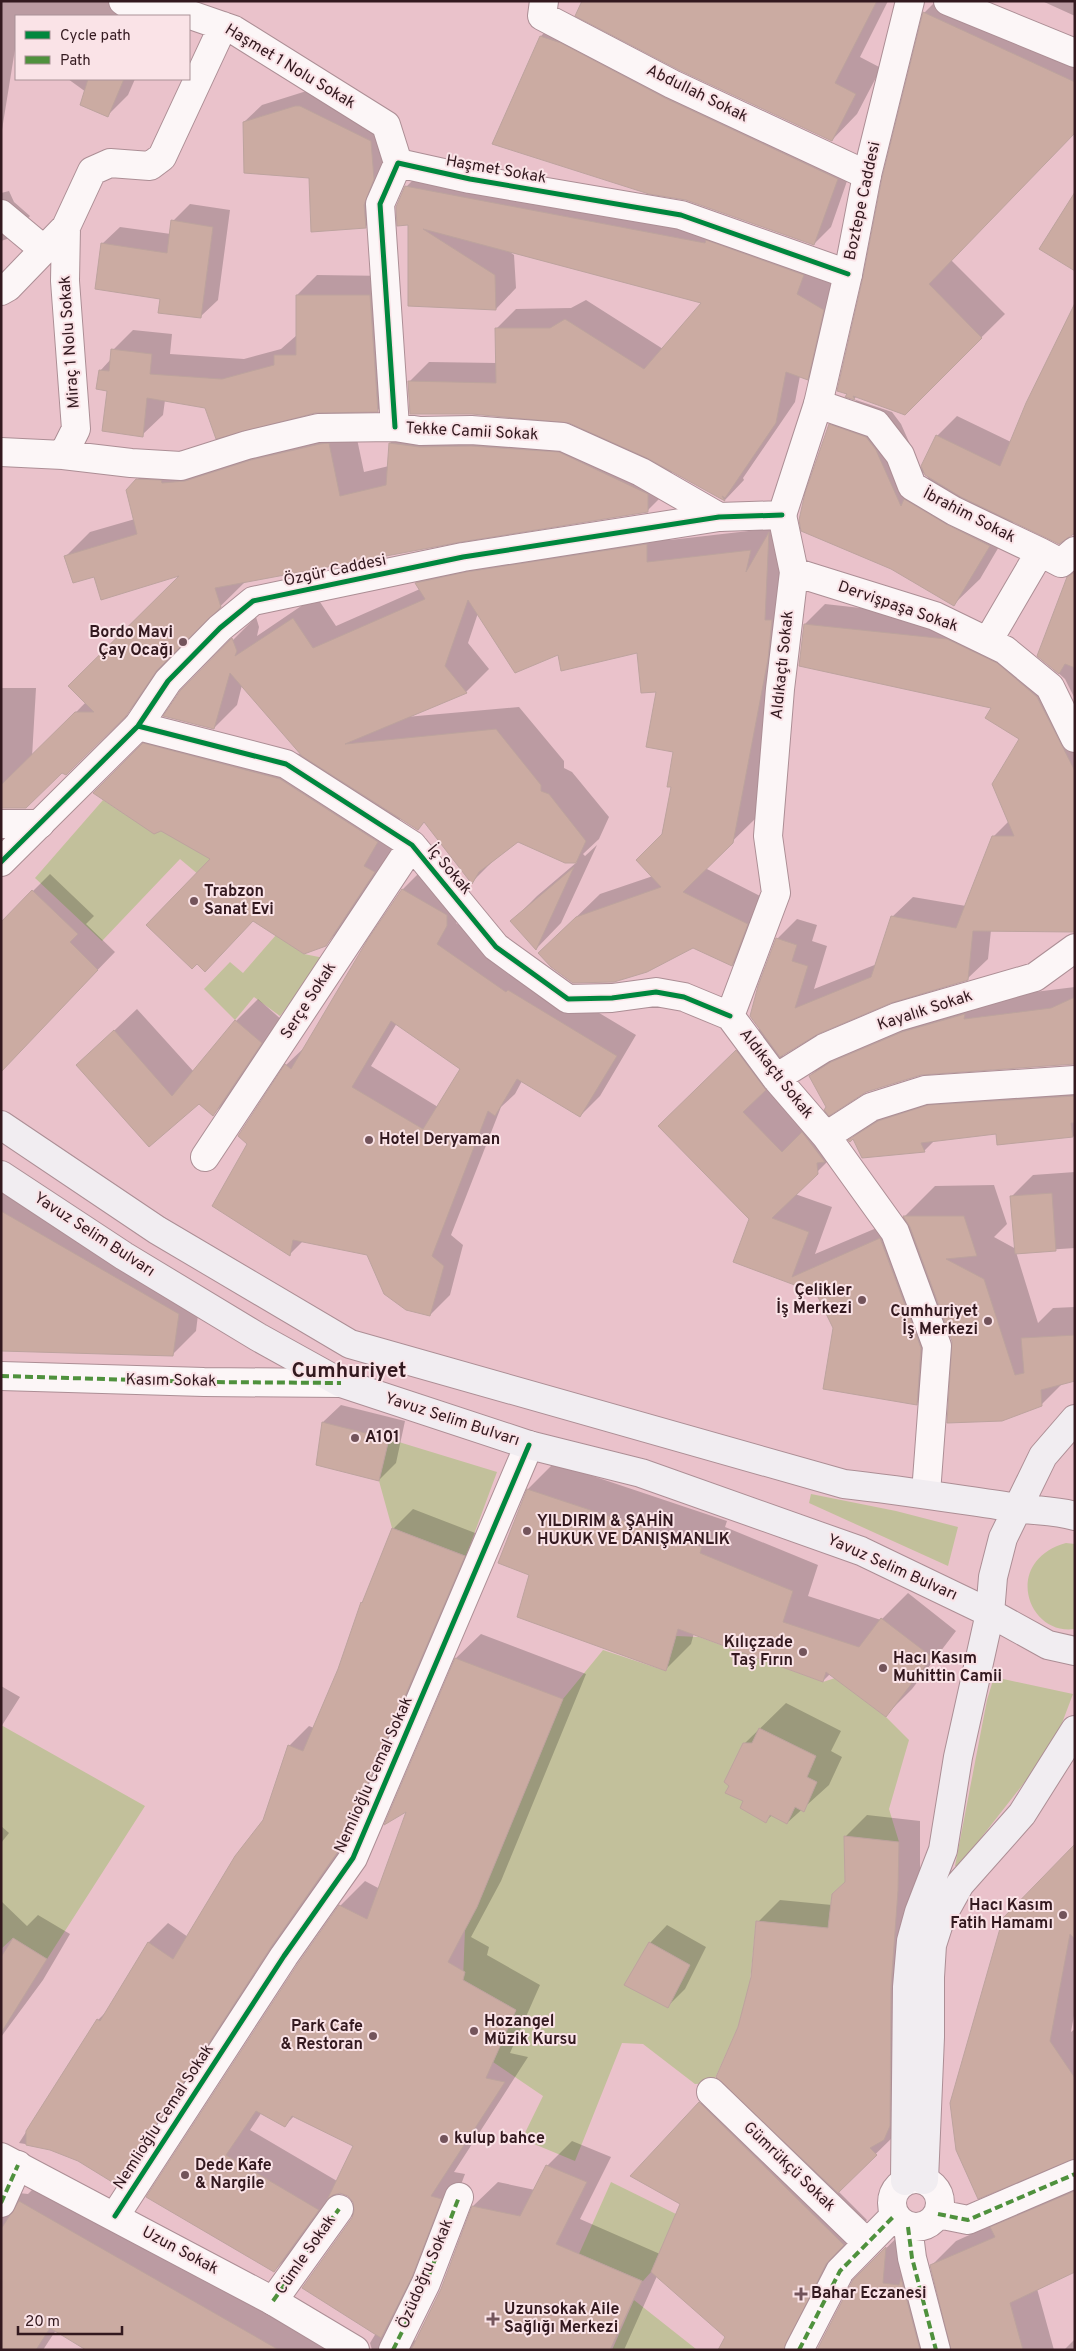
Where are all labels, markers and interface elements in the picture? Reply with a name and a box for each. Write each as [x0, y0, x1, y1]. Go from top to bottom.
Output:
legend [15, 15, 190, 80]
street label: Haşmet 1 Nolu Sokak [221, 20, 359, 114]
text: Cycle path [60, 27, 131, 46]
text: Path [60, 52, 91, 71]
street label: Abdullah Sokak [643, 61, 751, 127]
street label: Boztepe Caddesi [841, 140, 885, 262]
street label: Haşmet Sokak [444, 151, 548, 189]
street label: Miraç 1 Nolu Sokak [55, 275, 85, 409]
street label: Tekke Camii Sokak [405, 419, 539, 445]
street label: İbrahim Sokak [919, 483, 1019, 548]
street label: Özgür Caddesi [281, 548, 388, 592]
street label: Dervişpaşa Sokak [835, 577, 961, 637]
street label: Aldıkaçtı Sokak [767, 610, 799, 720]
place label: Bordo Mavi Çay Ocağı [89, 623, 173, 661]
marker: Bordo Mavi Çay Ocağı [177, 636, 189, 648]
street label: İç Sokak [422, 840, 477, 899]
place label: Trabzon Sanat Evi [204, 882, 274, 920]
marker: Trabzon Sanat Evi [188, 895, 200, 907]
street label: Serçe Sokak [277, 959, 341, 1043]
street label: Kayalık Sokak [875, 986, 975, 1036]
street label: Aldıkaçtı Sokak [735, 1025, 817, 1123]
place label: Hotel Deryaman [379, 1130, 500, 1150]
marker: Hotel Deryaman [363, 1134, 375, 1146]
street label: Yavuz Selim Bulvarı [30, 1188, 158, 1282]
place label: Çelikler İş Merkezi [776, 1281, 852, 1319]
marker: Çelikler İş Merkezi [856, 1294, 868, 1306]
place label: Cumhuriyet İş Merkezi [890, 1302, 978, 1340]
marker: Cumhuriyet İş Merkezi [982, 1315, 994, 1327]
district label: Cumhuriyet [291, 1358, 407, 1385]
street label: Kasım Sokak [125, 1370, 217, 1392]
street label: Yavuz Selim Bulvarı [382, 1389, 522, 1451]
place label: A101 [365, 1428, 400, 1448]
marker: A101 [349, 1432, 361, 1444]
place label: YILDIRIM & ŞAHİN HUKUK VE DANIŞMANLIK [537, 1510, 730, 1550]
marker: YILDIRIM & ŞAHİN HUKUK VE DANIŞMANLIK [521, 1525, 533, 1537]
street label: Yavuz Selim Bulvarı [824, 1530, 960, 1606]
place label: Kılıçzade Taş Fırın [724, 1633, 793, 1671]
marker: Kılıçzade Taş Fırın [797, 1646, 809, 1658]
place label: Hacı Kasım Muhittin Camii [893, 1649, 1002, 1687]
marker: Hacı Kasım Muhittin Camii [877, 1662, 889, 1674]
street label: Nemlioğlu Cemal Sokak [330, 1693, 418, 1857]
place label: Hacı Kasım Fatih Hamamı [950, 1896, 1053, 1934]
marker: Hacı Kasım Fatih Hamamı [1057, 1909, 1069, 1921]
place label: Hozangel Müzik Kursu [484, 2012, 577, 2050]
place label: Park Cafe & Restoran [281, 2017, 363, 2055]
marker: Hozangel Müzik Kursu [468, 2025, 480, 2037]
marker: Park Cafe & Restoran [367, 2030, 379, 2042]
street label: Nemlioğlu Cemal Sokak [109, 2040, 219, 2194]
street label: Gümrükçü Sokak [739, 2118, 839, 2216]
place label: kulup bahce [454, 2129, 545, 2149]
marker: kulup bahce [438, 2133, 450, 2145]
place label: Dede Kafe & Nargile [195, 2156, 272, 2194]
marker: Dede Kafe & Nargile [179, 2169, 191, 2181]
street label: Cümle Sokak [271, 2211, 341, 2299]
street label: Özüdoğru Sokak [392, 2215, 458, 2332]
street label: Uzun Sokak [138, 2222, 222, 2280]
place label: Bahar Eczanesi [811, 2284, 927, 2304]
marker: Bahar Eczanesi [795, 2288, 807, 2300]
place label: Uzunsokak Aile Sağlığı Merkezi [504, 2300, 619, 2338]
scale bar [18, 2304, 121, 2336]
marker: Uzunsokak Aile Sağlığı Merkezi [486, 2312, 500, 2326]
text: 20 m [25, 2313, 60, 2332]

